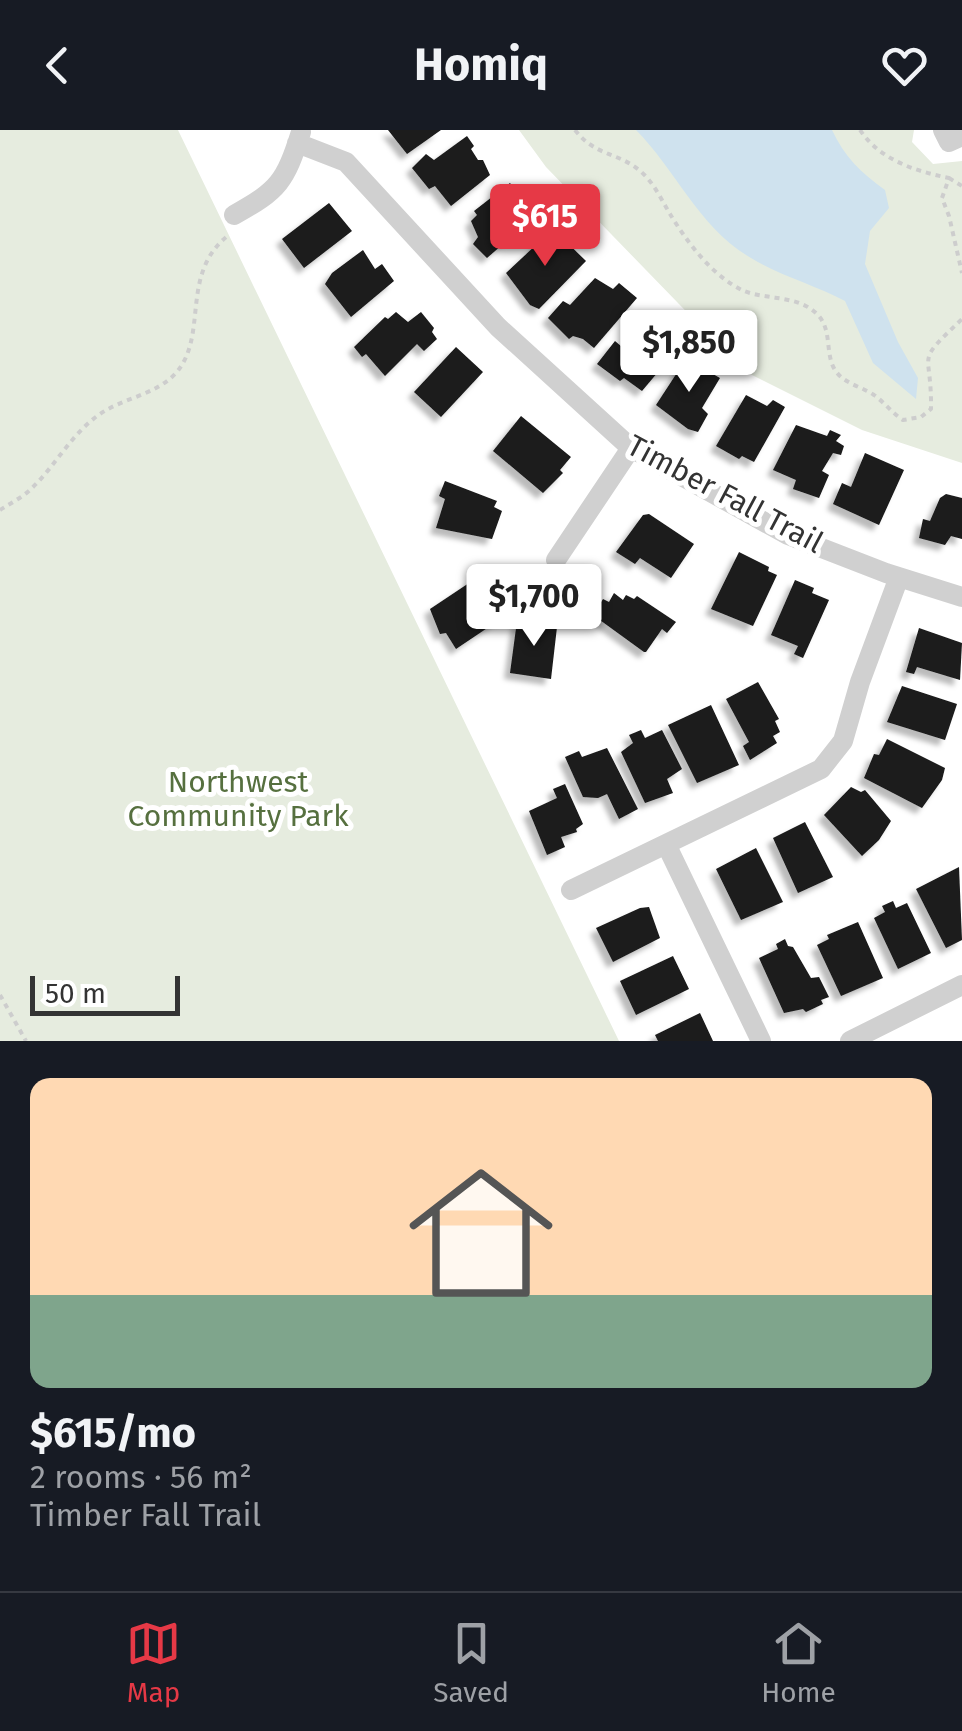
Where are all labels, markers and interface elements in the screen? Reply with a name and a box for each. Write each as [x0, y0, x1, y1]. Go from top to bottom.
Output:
icon: back [30, 38, 85, 93]
text: Homiq [414, 38, 548, 92]
icon: heart [877, 38, 932, 93]
pin: $615 [486, 184, 604, 269]
text: $615 [512, 197, 578, 235]
pin: $1,850 [608, 310, 770, 395]
text: $1,850 [642, 323, 736, 361]
street label: Timber Fall Trail [621, 427, 829, 561]
pin: $1,700 [453, 564, 615, 649]
text: $1,700 [488, 577, 580, 615]
park label: Northwest Community Park [127, 764, 349, 834]
scale bar [30, 971, 180, 1016]
text: 50 m [45, 977, 106, 1010]
icon: home [391, 1143, 571, 1323]
text: $615/mo [30, 1408, 196, 1458]
text: 2 rooms · 56 m² [30, 1458, 252, 1496]
text: Timber Fall Trail [30, 1496, 261, 1534]
tab: Map [126, 1616, 181, 1709]
tab: Saved [433, 1616, 509, 1709]
tab: Home [761, 1616, 836, 1709]

